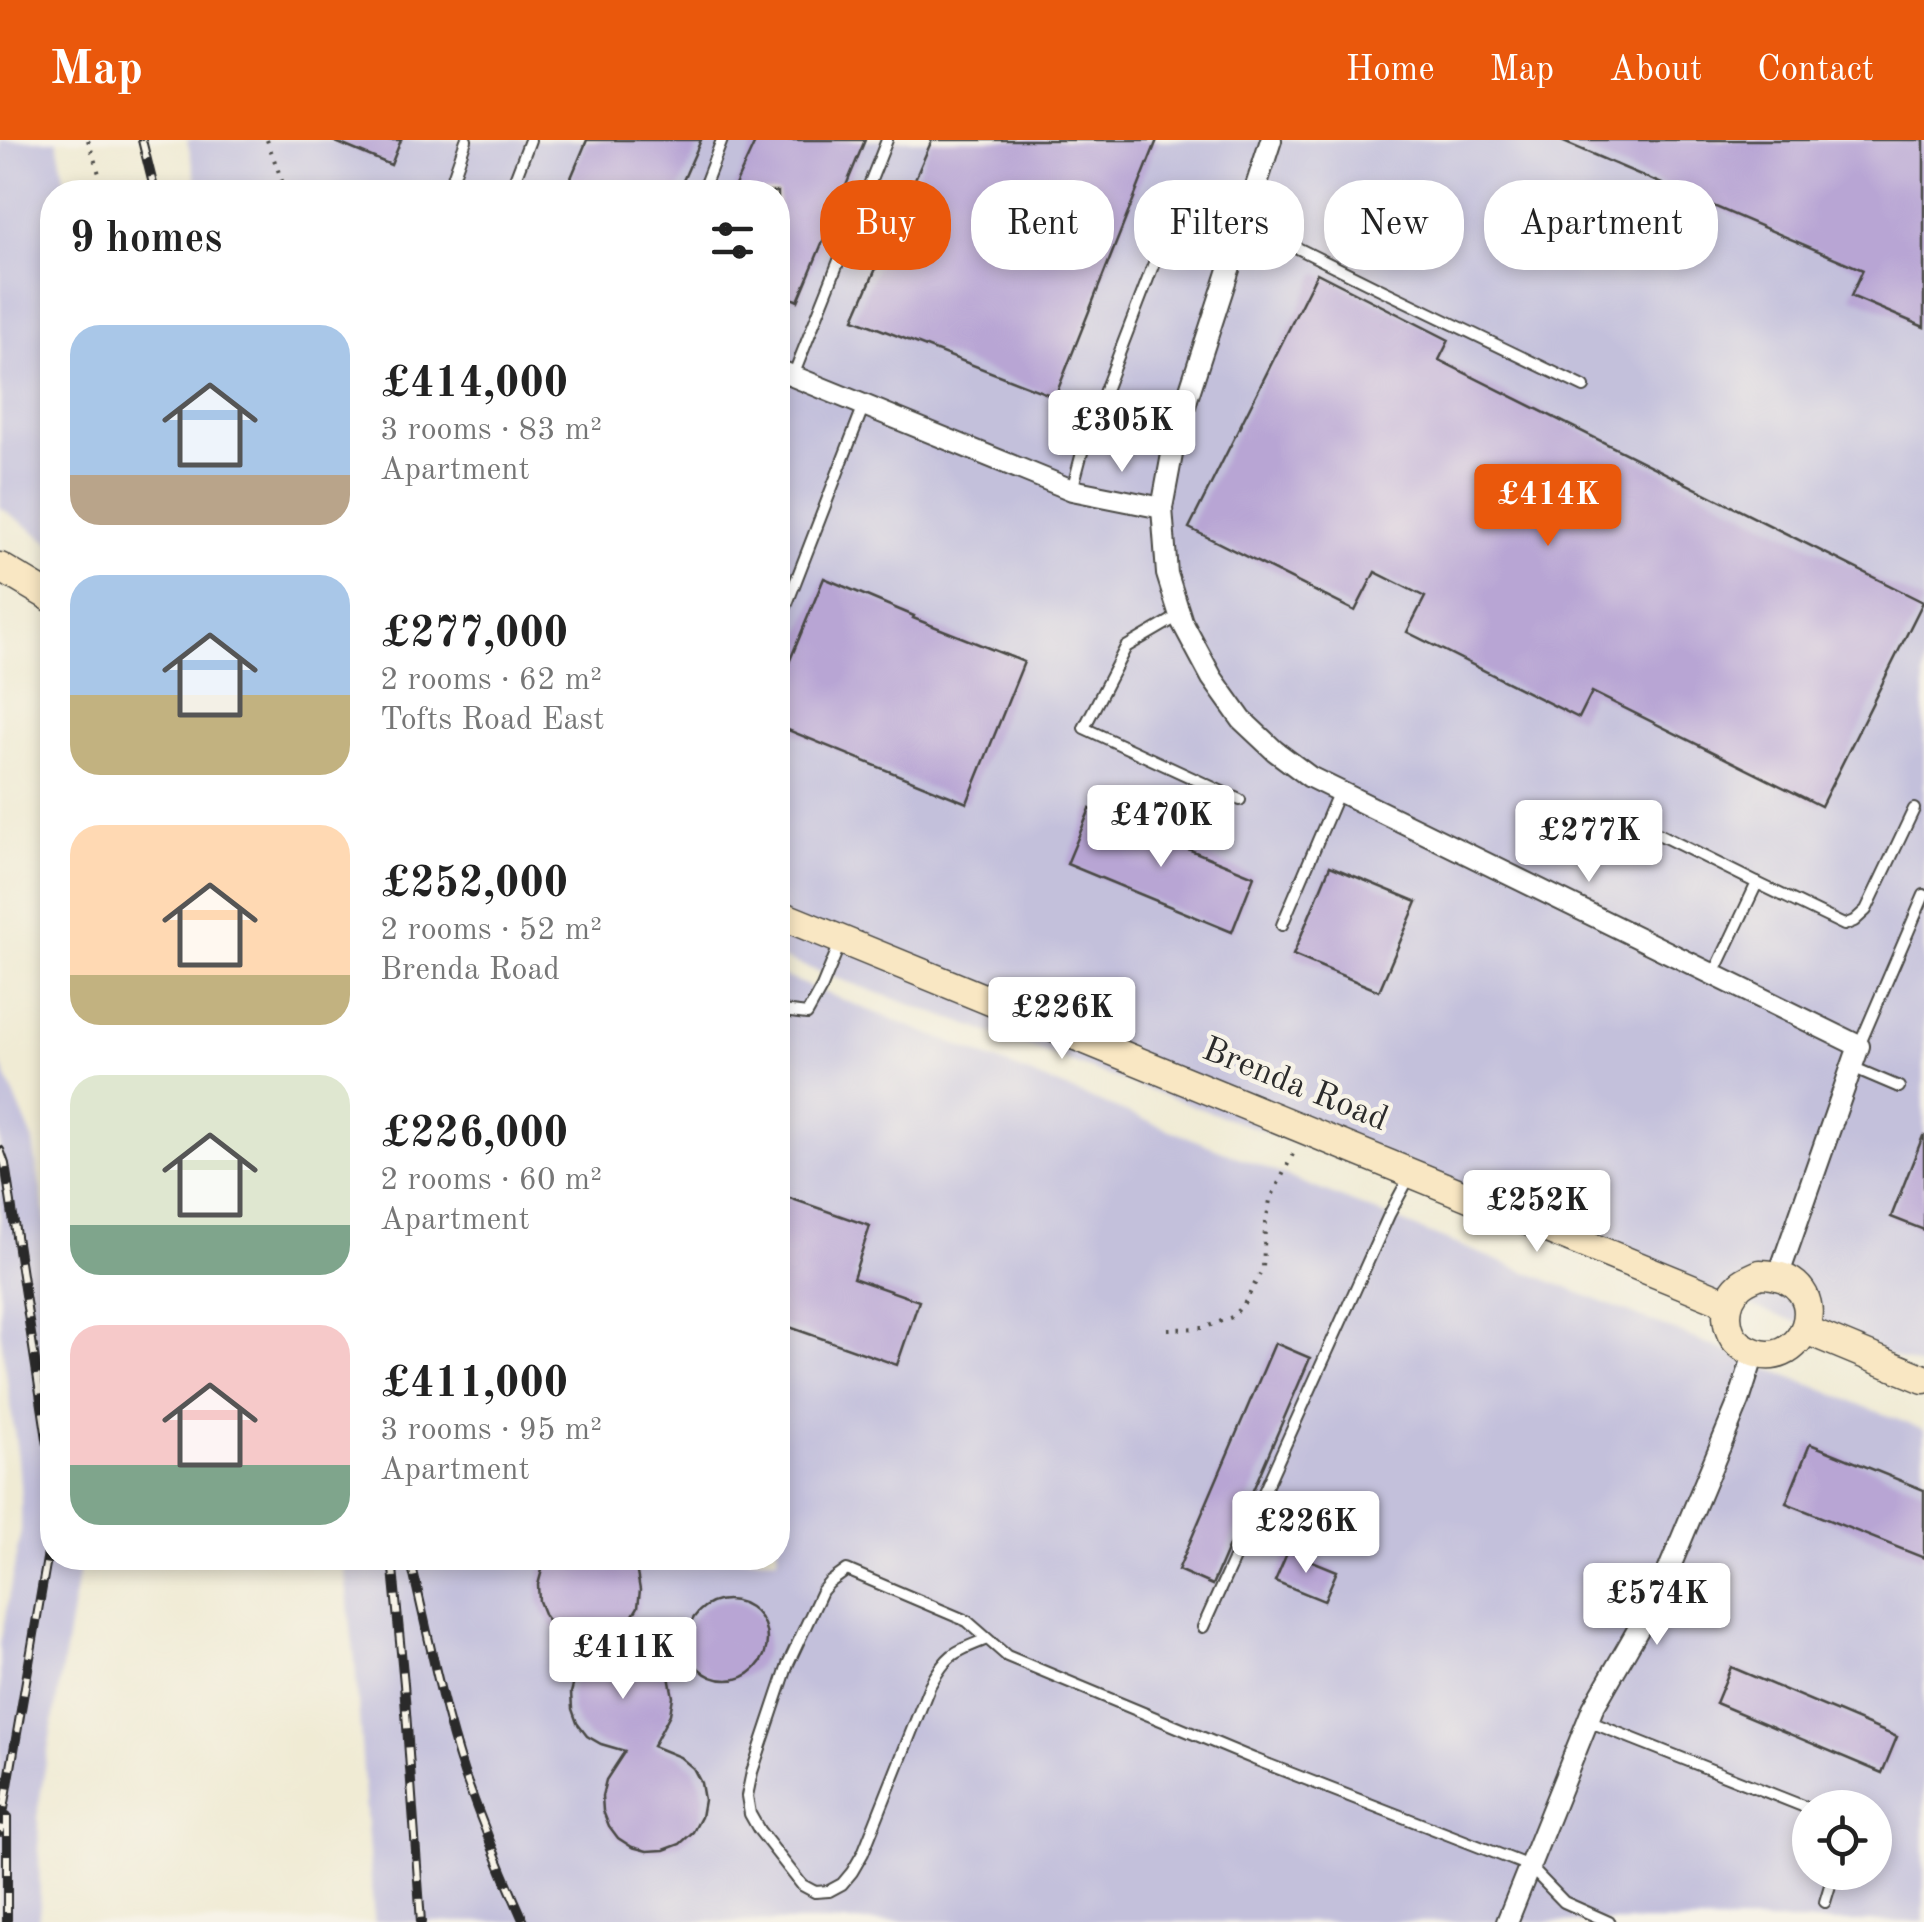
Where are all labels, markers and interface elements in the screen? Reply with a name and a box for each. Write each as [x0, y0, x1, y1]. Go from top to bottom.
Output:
text: Map [50, 46, 143, 94]
text: Home [1346, 53, 1435, 88]
text: Map [1490, 53, 1554, 88]
text: About [1609, 53, 1702, 88]
text: Contact [1757, 53, 1874, 88]
chip: Buy [820, 180, 951, 270]
chip: Rent [971, 180, 1114, 270]
chip: Filters [1134, 180, 1304, 270]
chip: New [1324, 180, 1464, 270]
chip: Apartment [1484, 180, 1718, 270]
icon: filters [705, 213, 760, 268]
text: 9 homes [70, 219, 222, 261]
text: £414,000 [380, 364, 568, 406]
icon: home [150, 365, 270, 485]
pin: £305K [1052, 390, 1192, 475]
text: £305K [1070, 406, 1174, 438]
text: 3 rooms · 83 m² [380, 415, 602, 447]
text: Apartment [380, 455, 530, 487]
pin: £414K [1478, 464, 1618, 549]
text: £414K [1496, 480, 1600, 512]
text: £277,000 [380, 614, 568, 656]
icon: home [150, 615, 270, 735]
text: 2 rooms · 62 m² [380, 665, 602, 697]
text: Tofts Road East [380, 705, 604, 737]
pin: £470K [1091, 785, 1231, 870]
pin: £277K [1519, 800, 1659, 885]
text: £470K [1109, 801, 1213, 833]
text: £277K [1537, 816, 1641, 848]
text: £252,000 [380, 864, 568, 906]
icon: home [150, 865, 270, 985]
text: 2 rooms · 52 m² [380, 915, 602, 947]
text: Brenda Road [380, 955, 560, 987]
pin: £226K [992, 977, 1132, 1062]
text: £226K [1010, 993, 1114, 1025]
street label: Brenda Road [1197, 1032, 1393, 1138]
text: £226,000 [380, 1114, 568, 1156]
icon: home [150, 1115, 270, 1235]
text: 2 rooms · 60 m² [380, 1165, 602, 1197]
pin: £252K [1467, 1170, 1607, 1255]
text: £252K [1485, 1186, 1589, 1218]
text: Apartment [380, 1205, 530, 1237]
text: £411,000 [380, 1364, 568, 1406]
icon: home [150, 1365, 270, 1485]
text: 3 rooms · 95 m² [380, 1415, 602, 1447]
text: Apartment [380, 1455, 530, 1487]
pin: £226K [1236, 1491, 1376, 1576]
text: £226K [1254, 1507, 1358, 1539]
pin: £574K [1587, 1563, 1727, 1648]
text: £574K [1605, 1579, 1709, 1611]
pin: £411K [553, 1617, 693, 1702]
text: £411K [571, 1633, 675, 1665]
map controls [1792, 1790, 1892, 1890]
button: locate [1792, 1790, 1892, 1890]

